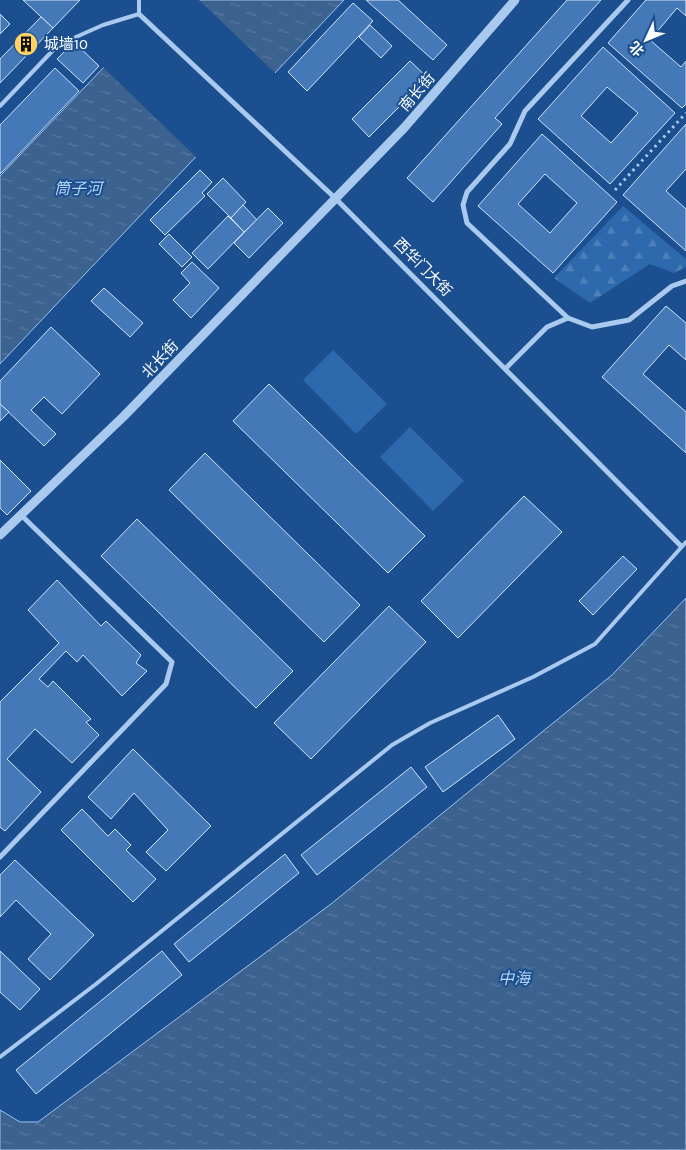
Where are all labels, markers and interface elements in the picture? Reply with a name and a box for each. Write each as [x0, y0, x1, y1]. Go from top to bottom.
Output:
north arrow [621, 15, 671, 65]
building icon: 城墙10 [13, 31, 39, 57]
place label: 城墙10 [44, 35, 88, 53]
text: 北 [626, 38, 648, 60]
street label: 南长街 [395, 69, 439, 115]
water label: 筒子河 [54, 179, 105, 198]
street label: 西华门大街 [390, 234, 456, 300]
street label: 北长街 [138, 337, 182, 381]
water label: 中海 [498, 969, 532, 988]

